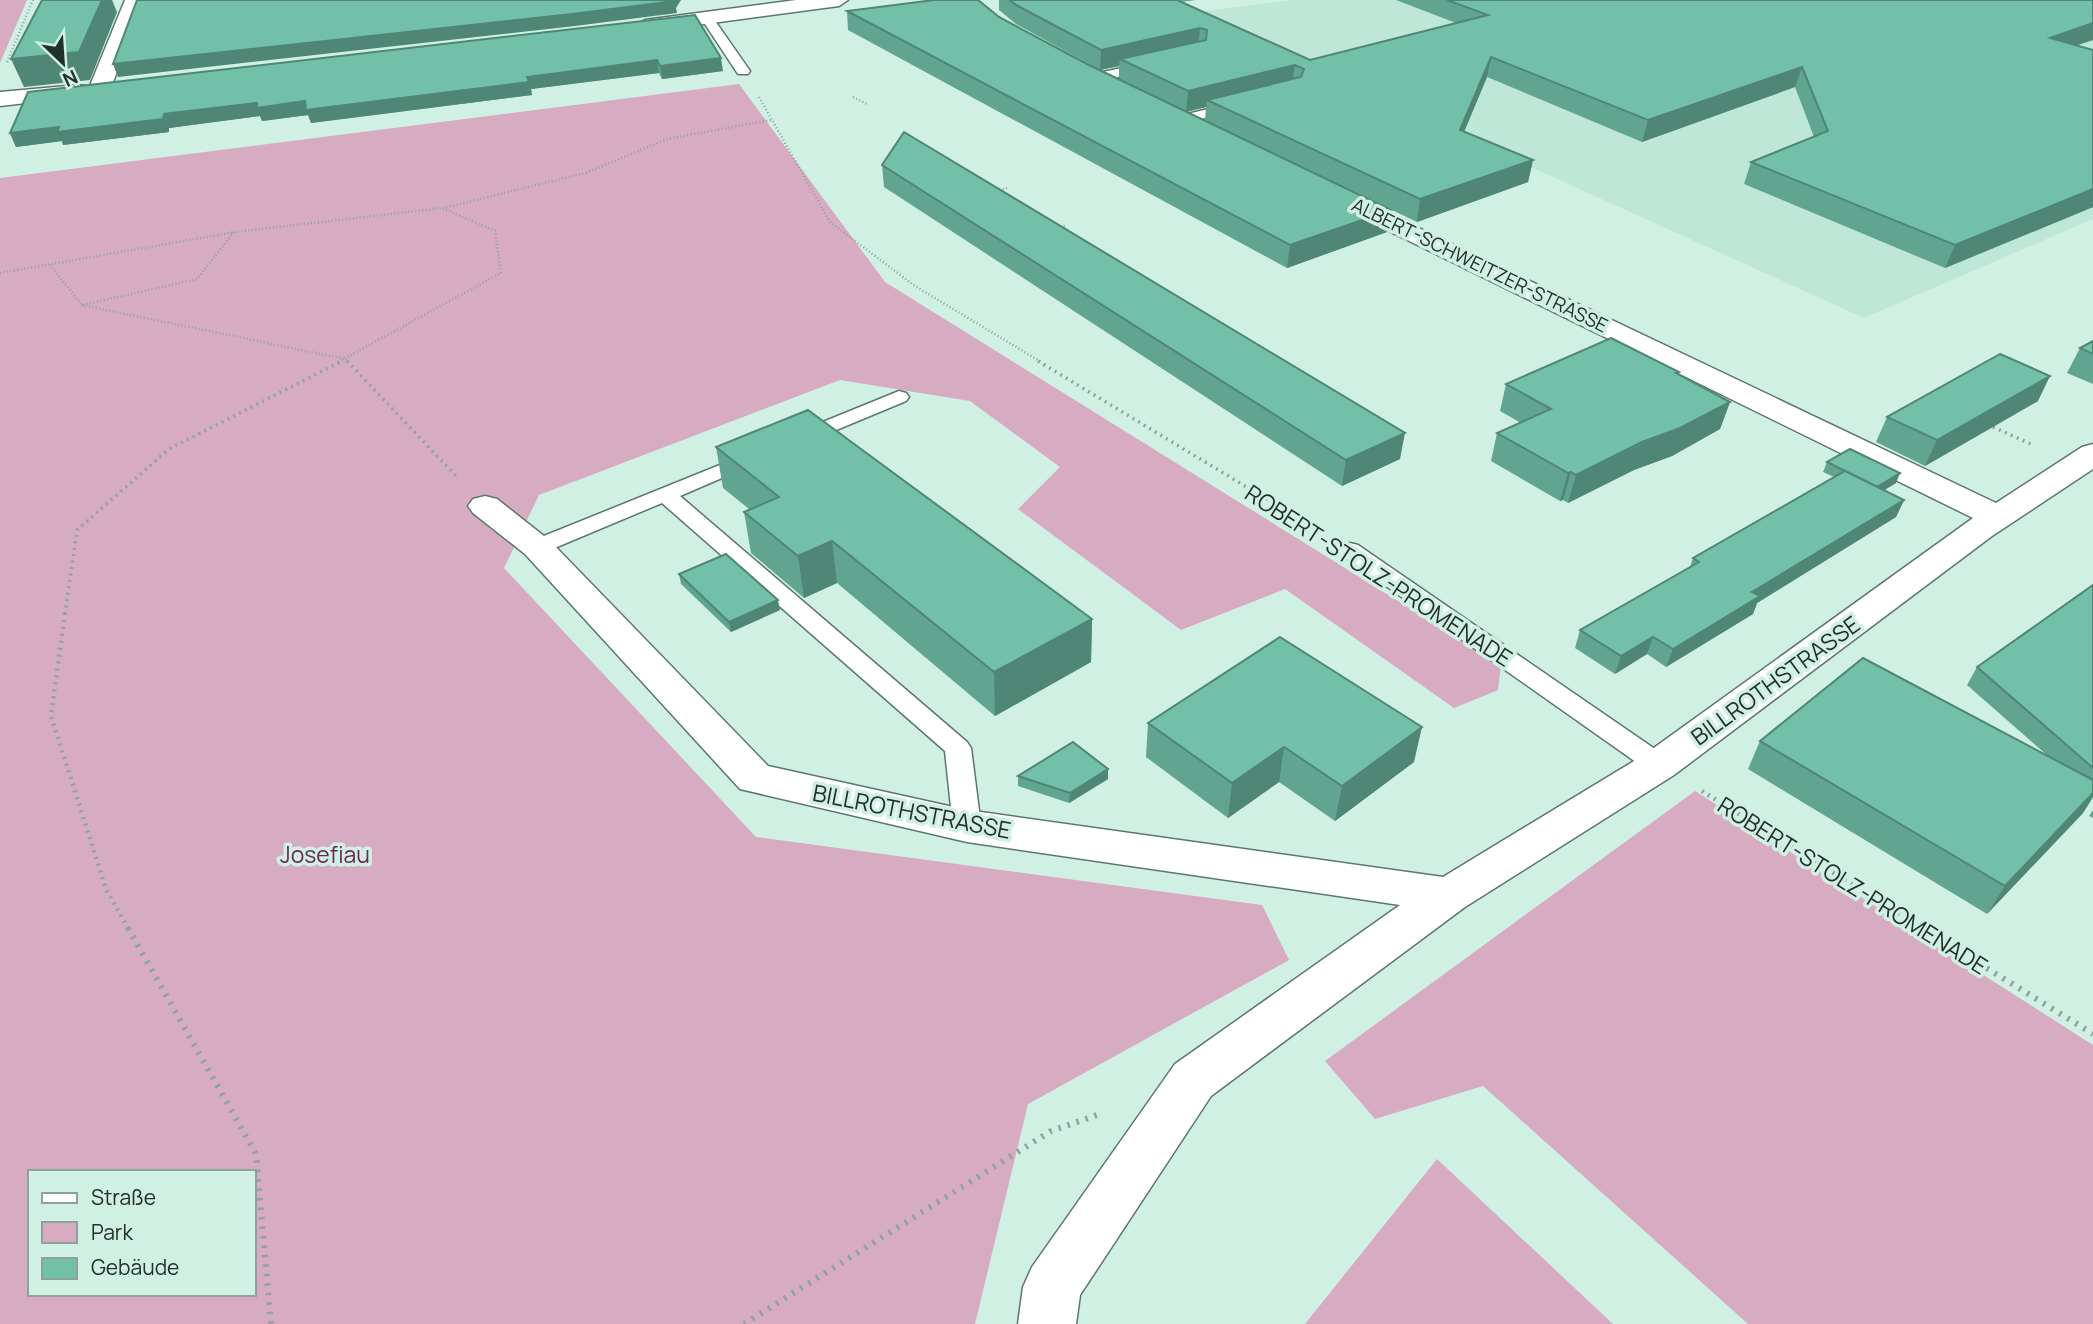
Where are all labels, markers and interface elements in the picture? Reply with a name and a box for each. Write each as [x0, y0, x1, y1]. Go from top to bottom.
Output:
north arrow [28, 28, 98, 98]
text: N [59, 64, 82, 93]
street label: ALBERT-SCHWEITZER-STRASSE [1348, 192, 1612, 338]
street label: ROBERT-STOLZ-PROMENADE [1239, 476, 1519, 674]
street label: BILLROTHSTRASSE [1684, 608, 1866, 752]
street label: BILLROTHSTRASSE [810, 776, 1014, 846]
street label: ROBERT-STOLZ-PROMENADE [1712, 789, 1994, 981]
park label: Josefiau [280, 838, 370, 870]
legend [28, 1170, 256, 1296]
text: Straße [91, 1183, 156, 1211]
text: Park [91, 1218, 133, 1246]
text: Gebäude [91, 1253, 179, 1281]

